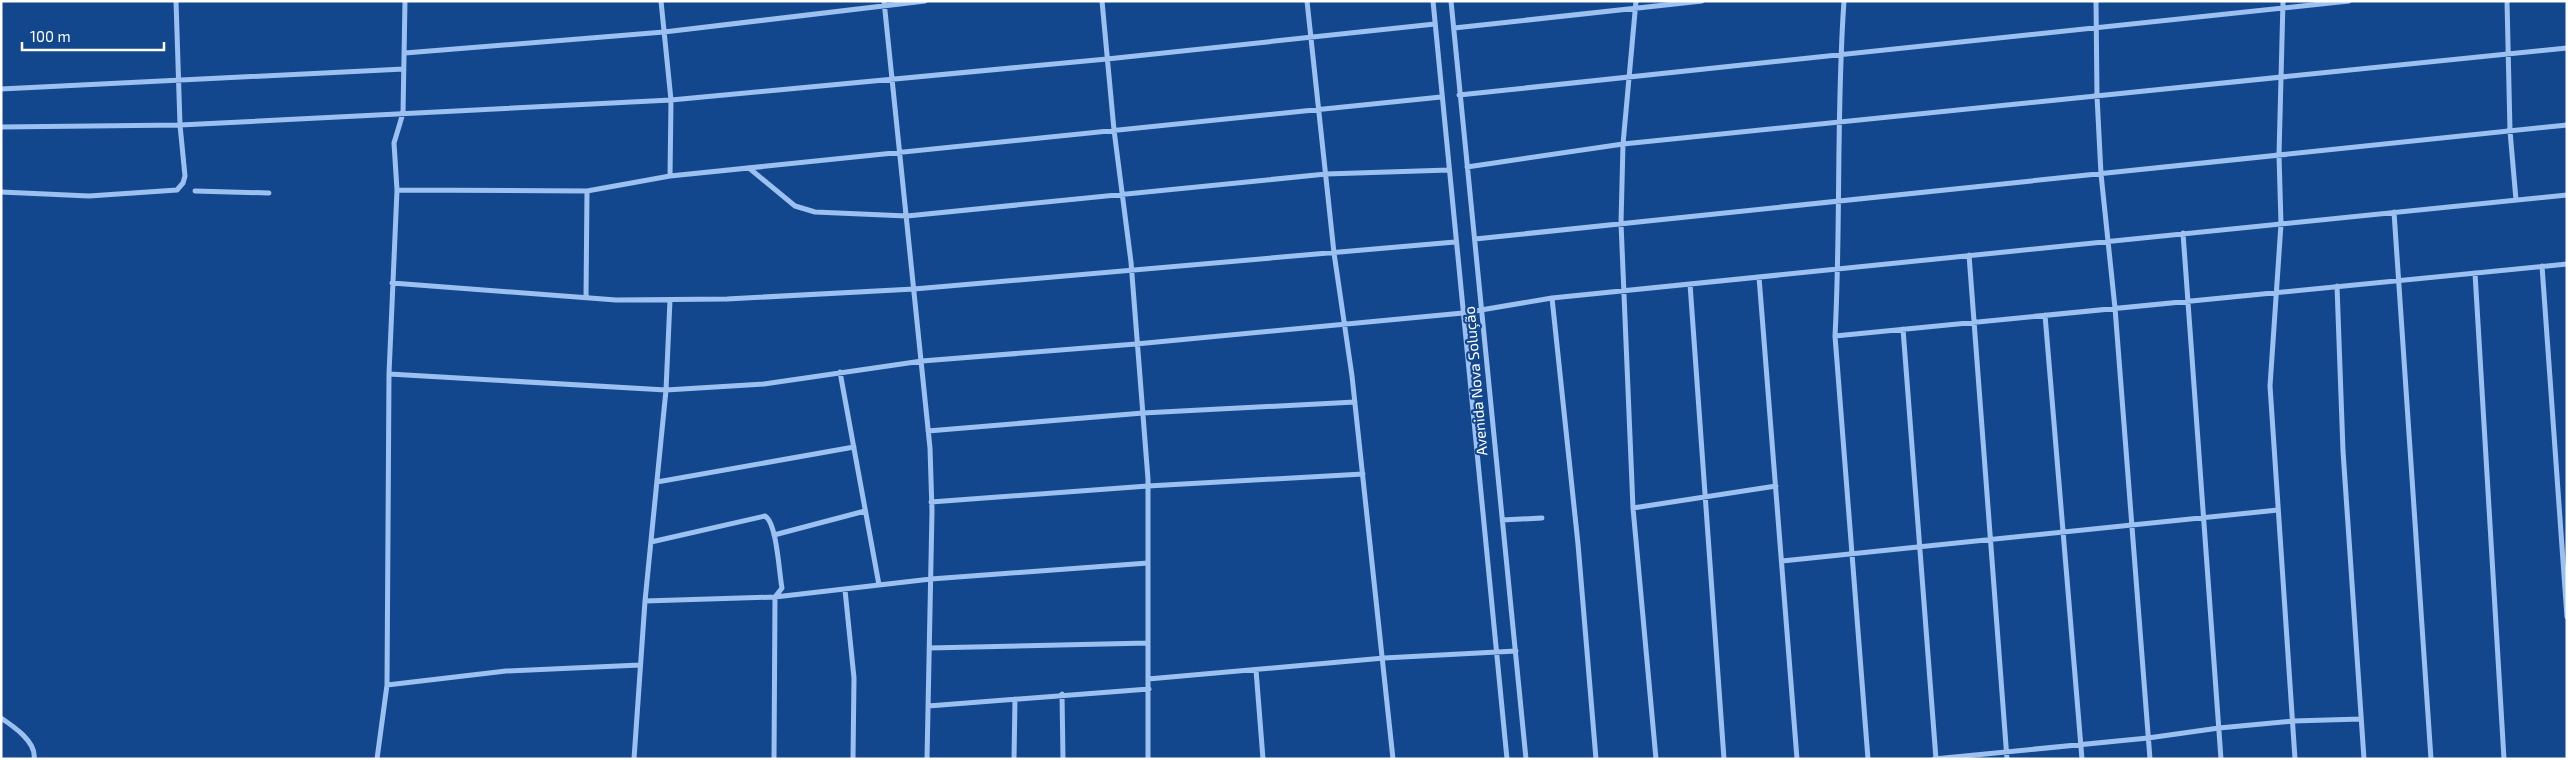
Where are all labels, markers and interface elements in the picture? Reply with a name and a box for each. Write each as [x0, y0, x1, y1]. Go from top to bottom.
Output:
scale bar [22, 20, 165, 52]
text: 100 m [30, 27, 71, 45]
street label: Avenida Nova Solução [1459, 305, 1492, 457]

